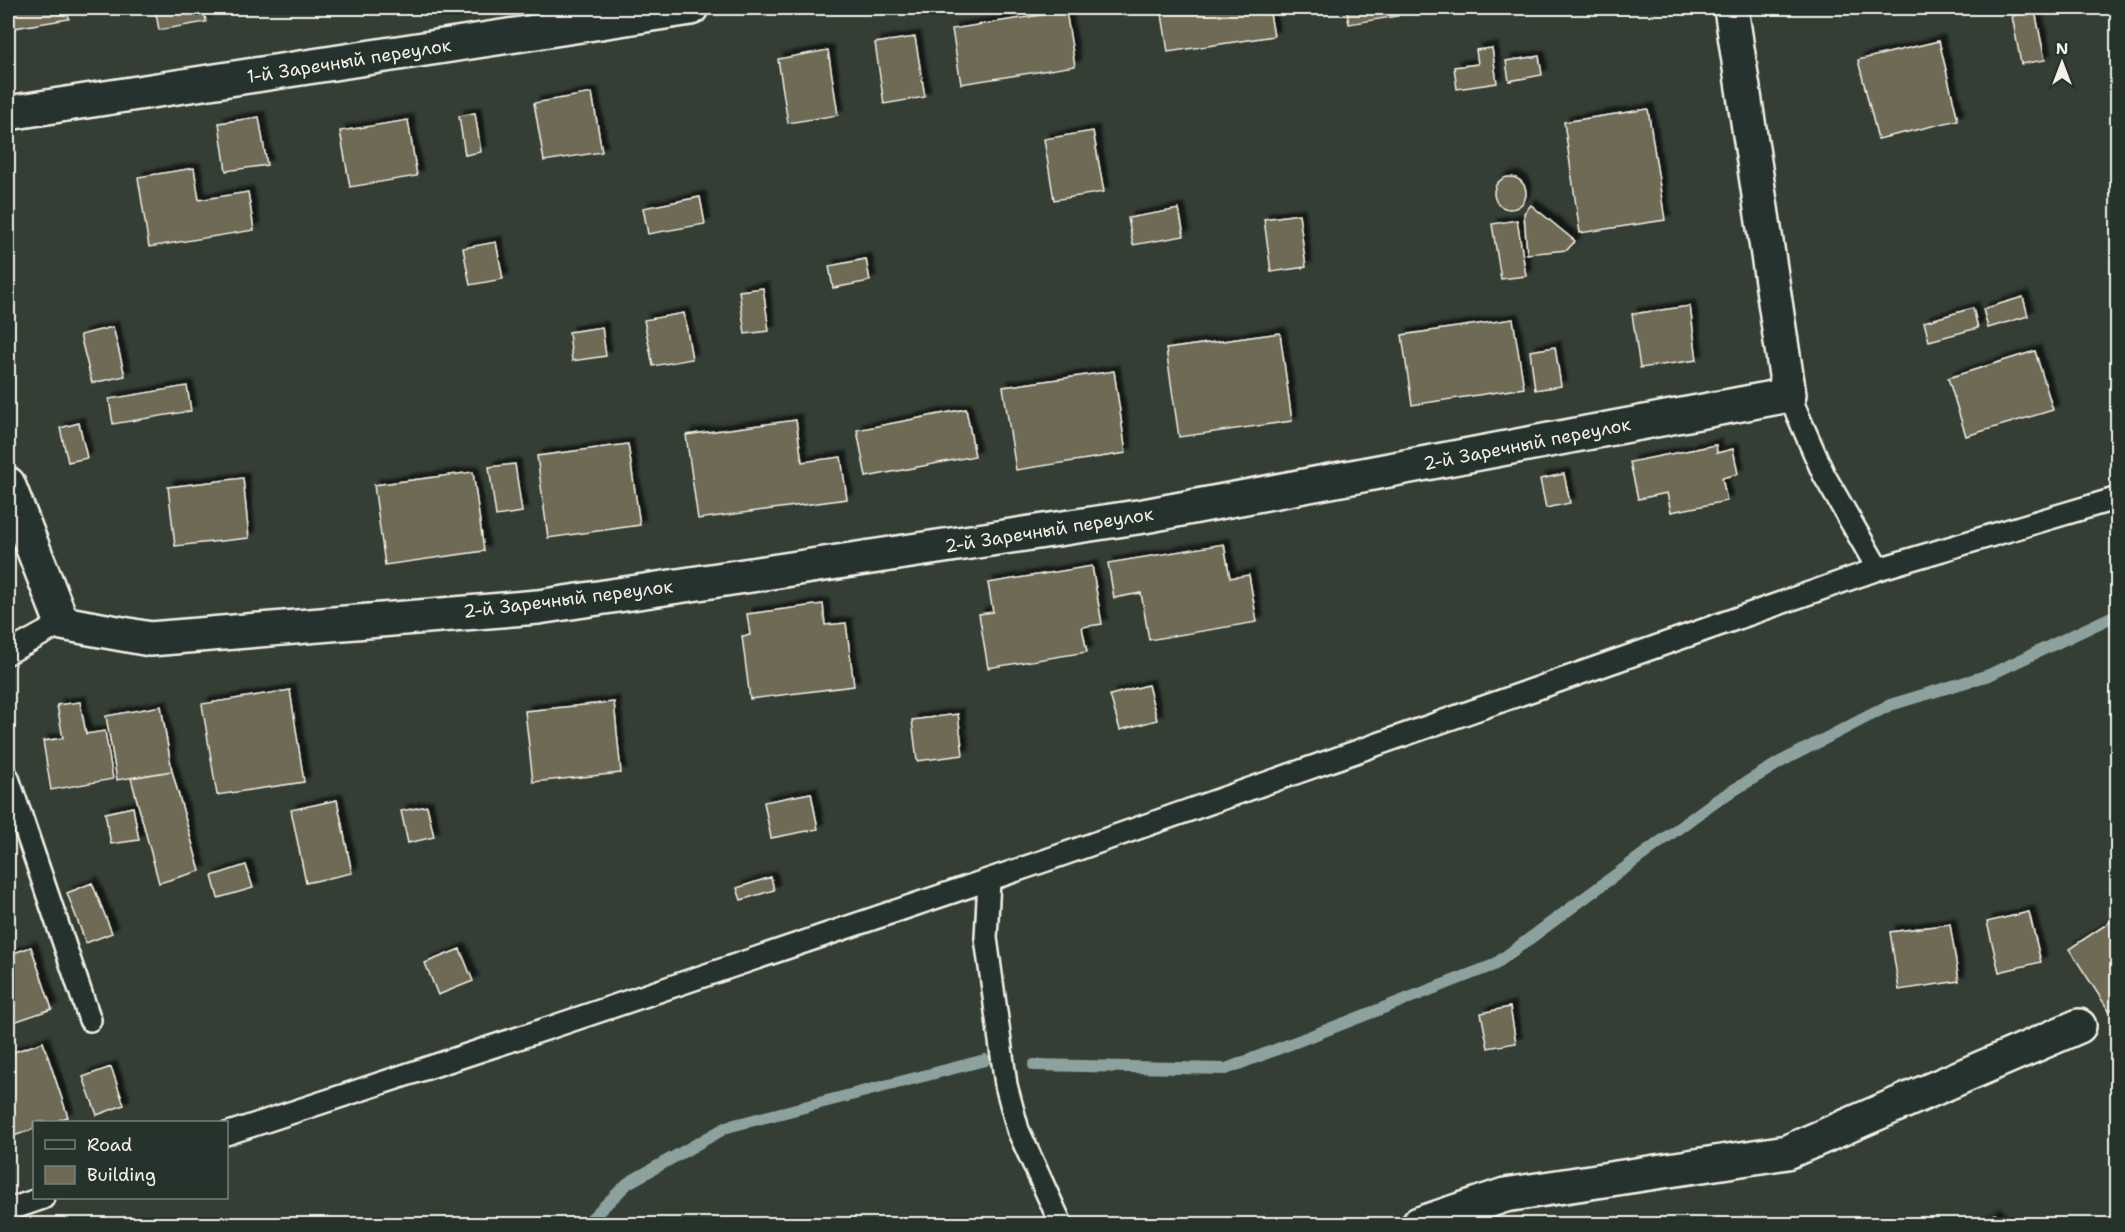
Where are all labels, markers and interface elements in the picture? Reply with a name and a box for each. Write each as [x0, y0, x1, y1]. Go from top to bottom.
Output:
street label: 1-й Заречный переулок [245, 33, 453, 89]
north arrow [2032, 33, 2092, 93]
text: N [2056, 38, 2068, 59]
street label: 2-й Заречный переулок [1421, 412, 1633, 476]
street label: 2-й Заречный переулок [943, 502, 1155, 558]
street label: 2-й Заречный переулок [462, 574, 675, 624]
legend [33, 1121, 228, 1199]
text: Road [87, 1133, 132, 1157]
text: Building [87, 1163, 156, 1187]

